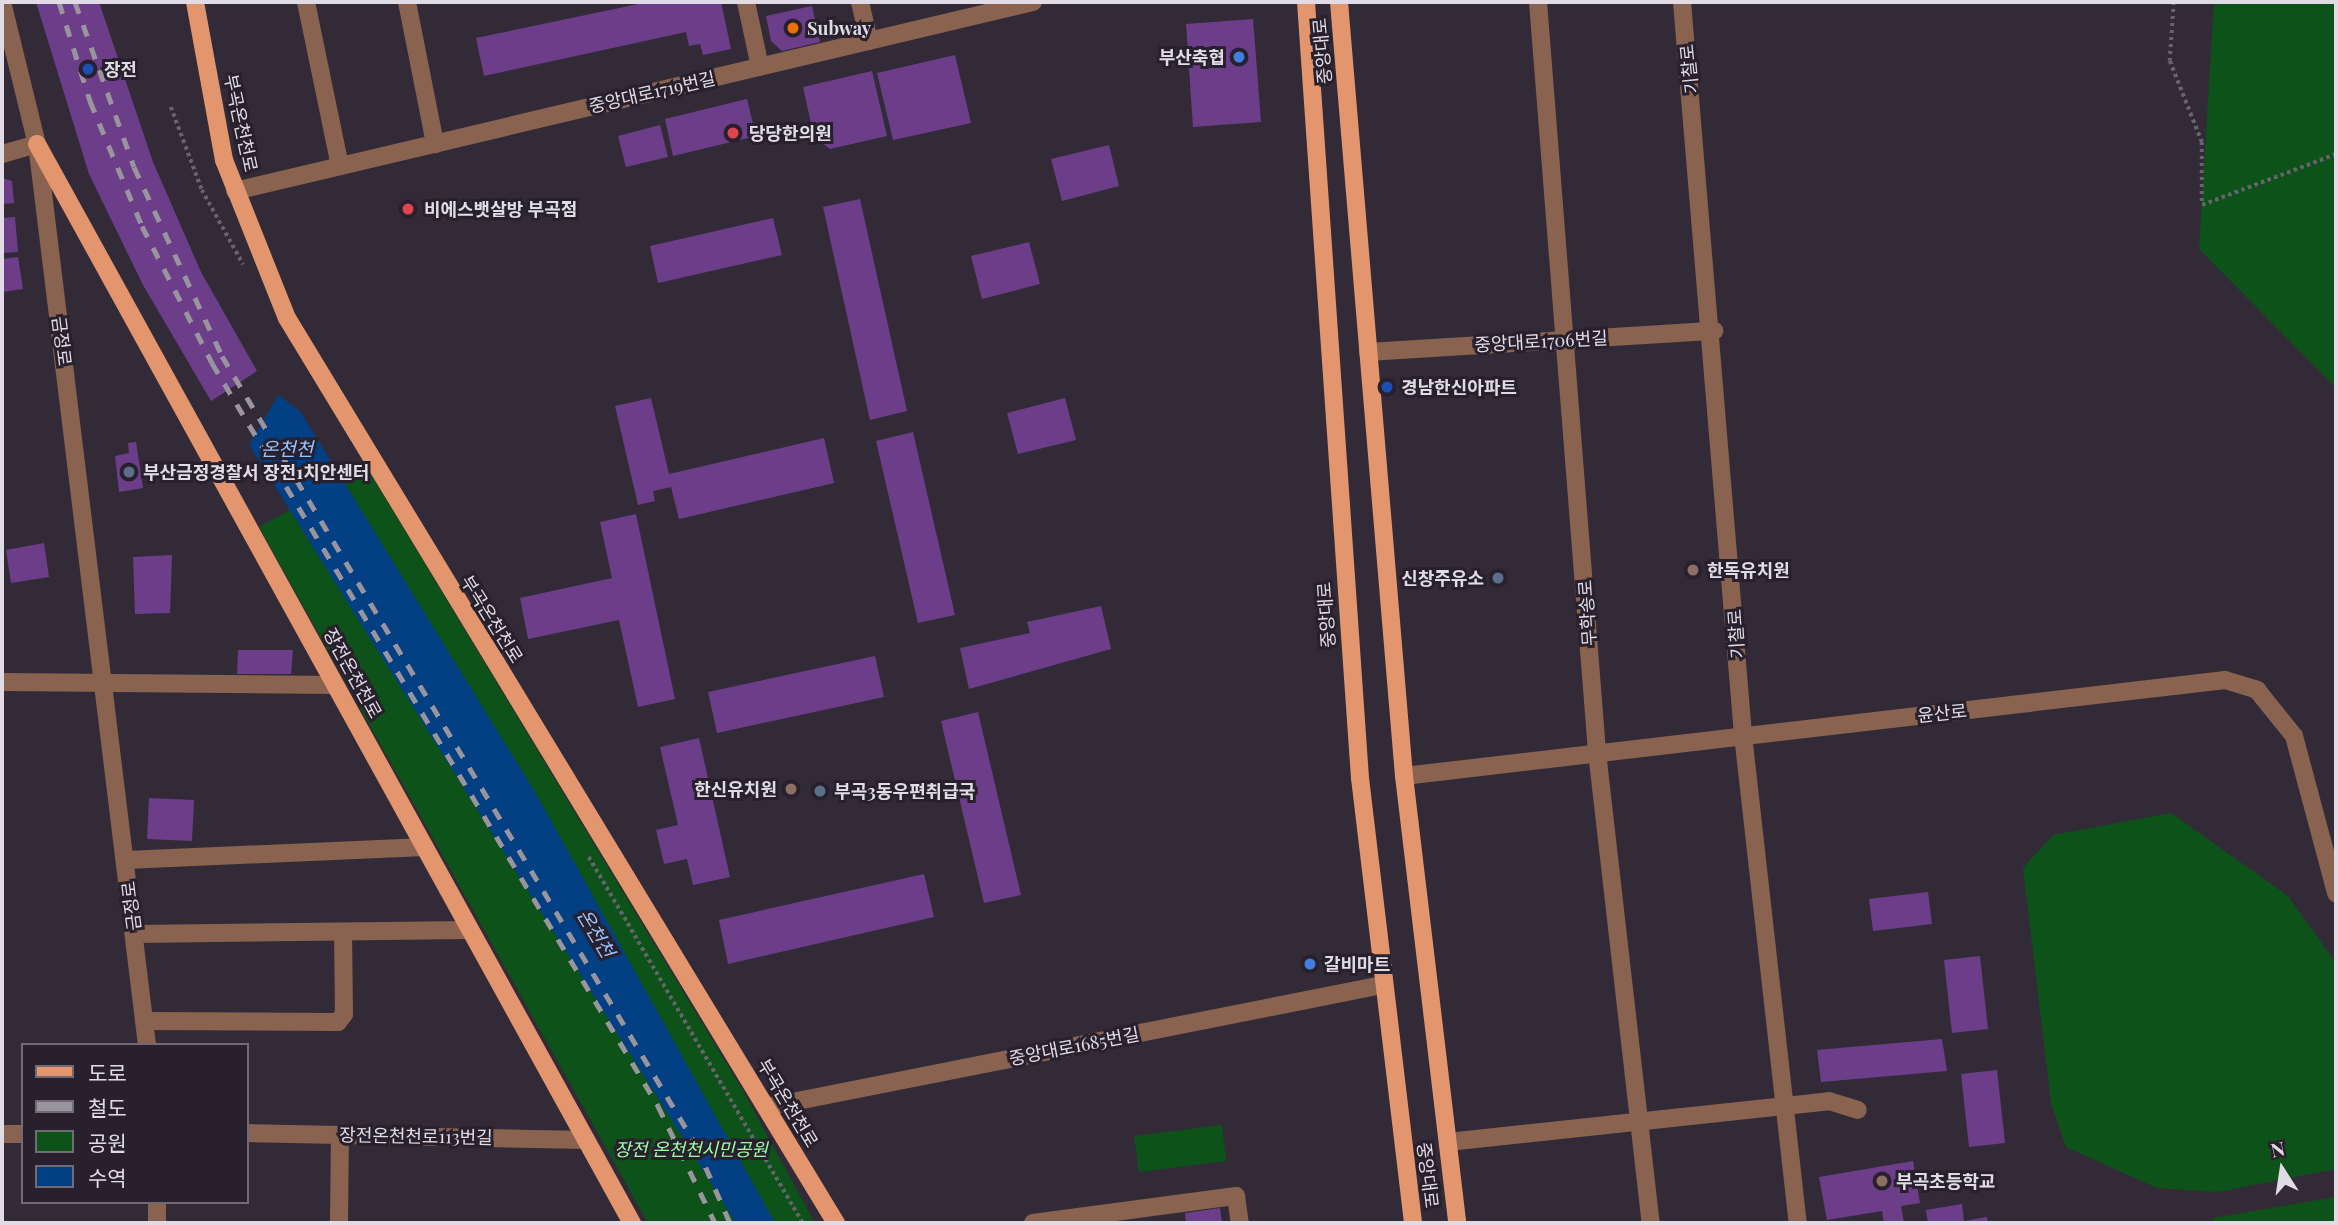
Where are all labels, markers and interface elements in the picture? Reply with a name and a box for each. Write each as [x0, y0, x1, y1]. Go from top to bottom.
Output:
place label: Subway [807, 17, 871, 39]
street label: 중앙대로 [1308, 17, 1336, 85]
marker: Subway [785, 20, 801, 36]
street label: 기찰로 [1676, 43, 1702, 95]
place label: 부산축협 [1159, 46, 1225, 68]
marker: 부산축협 [1231, 49, 1247, 65]
place label: 장전 [104, 58, 137, 80]
marker: 장전 [78, 59, 98, 79]
street label: 중앙대로1719번길 [587, 67, 717, 117]
street label: 부곡온천천로 [220, 72, 262, 174]
place label: 당당한의원 [749, 122, 832, 144]
marker: 당당한의원 [723, 123, 743, 143]
place label: 비에스뱃살방 부곡점 [424, 198, 577, 220]
marker: 비에스뱃살방 부곡점 [398, 199, 418, 219]
street label: 금정로 [48, 315, 76, 367]
street label: 중앙대로1706번길 [1474, 327, 1608, 355]
place label: 경남한신아파트 [1401, 376, 1517, 398]
marker: 경남한신아파트 [1379, 379, 1395, 395]
water label: 온천천 [261, 438, 313, 460]
place label: 부산금정경찰서 장전1치안센터 [143, 461, 369, 483]
marker: 부산금정경찰서 장전1치안센터 [121, 464, 137, 480]
place label: 한독유치원 [1707, 559, 1790, 581]
marker: 한독유치원 [1685, 562, 1701, 578]
place label: 신창주유소 [1401, 567, 1484, 589]
marker: 신창주유소 [1490, 570, 1506, 586]
street label: 부곡온천천로 [457, 571, 527, 667]
street label: 무학송로 [1574, 579, 1600, 647]
street label: 중앙대로 [1313, 581, 1339, 649]
street label: 기찰로 [1723, 608, 1749, 660]
street label: 장전온천천로 [319, 624, 387, 722]
street label: 윤산로 [1916, 700, 1968, 726]
place label: 한신유치원 [694, 778, 777, 800]
place label: 부곡3동우편취급국 [834, 780, 975, 802]
marker: 한신유치원 [783, 781, 799, 797]
marker: 부곡3동우편취급국 [812, 783, 828, 799]
street label: 금정로 [117, 880, 145, 932]
water label: 온천천 [573, 905, 619, 961]
place label: 갈비마트 [1324, 953, 1390, 975]
marker: 갈비마트 [1302, 956, 1318, 972]
street label: 중앙대로1685번길 [1007, 1023, 1141, 1069]
legend [21, 1043, 248, 1204]
street label: 부곡온천천로 [753, 1055, 823, 1151]
text: 도로 [88, 1058, 127, 1086]
text: 철도 [88, 1093, 127, 1121]
street label: 장전온천천로113번길 [339, 1124, 493, 1148]
text: 공원 [88, 1128, 127, 1156]
north arrow [2247, 1134, 2317, 1204]
text: N [2268, 1134, 2287, 1163]
park label: 장전 온천천시민공원 [614, 1138, 768, 1160]
street label: 중앙대로 [1413, 1141, 1443, 1209]
text: 수역 [88, 1163, 127, 1191]
place label: 부곡초등학교 [1896, 1170, 1995, 1192]
marker: 부곡초등학교 [1874, 1173, 1890, 1189]

